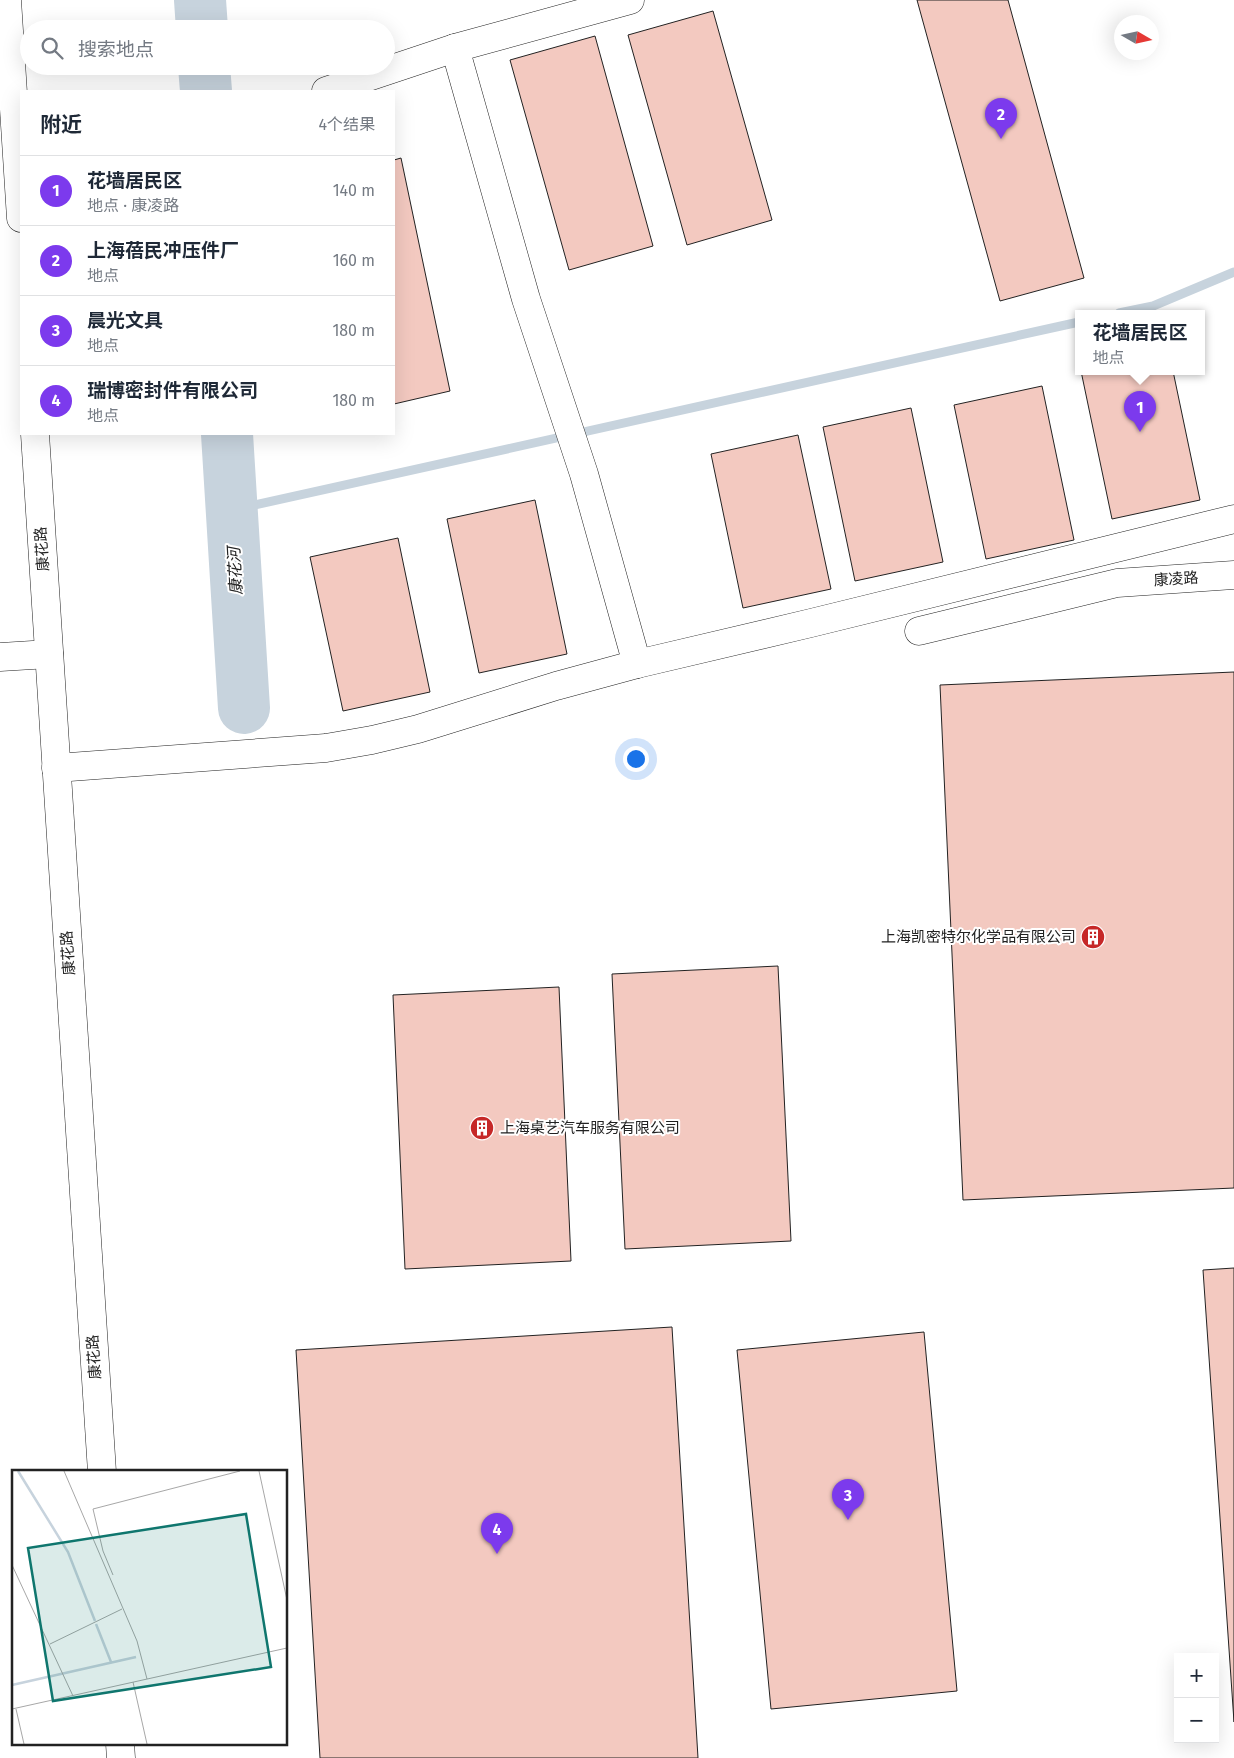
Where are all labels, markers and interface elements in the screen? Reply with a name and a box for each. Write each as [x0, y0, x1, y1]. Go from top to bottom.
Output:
north arrow [1114, 15, 1159, 60]
search box [20, 20, 395, 75]
icon: search [38, 34, 66, 62]
text: 搜索地点 [78, 38, 154, 61]
pin: 2 [985, 98, 1017, 139]
text: 附近 [40, 112, 82, 138]
text: 4个结果 [318, 115, 375, 134]
text: 花墙居民区 [87, 169, 182, 192]
text: 1 [52, 181, 60, 200]
text: 140 m [333, 181, 375, 200]
text: 地点 · 康凌路 [87, 196, 179, 215]
text: 上海蓓民冲压件厂 [87, 239, 239, 262]
text: 2 [52, 251, 60, 270]
text: 160 m [333, 251, 375, 270]
text: 地点 [87, 266, 119, 285]
text: 晨光文具 [87, 309, 163, 332]
popup [1075, 310, 1205, 375]
text: 3 [52, 321, 60, 340]
text: 180 m [332, 321, 375, 340]
text: 花墙居民区 [1092, 321, 1188, 344]
text: 地点 [87, 336, 119, 355]
text: 地点 [1092, 348, 1125, 367]
text: 瑞博密封件有限公司 [87, 379, 258, 402]
text: 4 [51, 391, 61, 410]
text: 180 m [332, 391, 375, 410]
pin: 1 [1124, 391, 1156, 432]
text: 地点 [87, 406, 119, 425]
street label: 康花路 [31, 526, 53, 572]
water label: 康花河 [224, 544, 246, 595]
street label: 康凌路 [1153, 568, 1199, 590]
your location [623, 746, 649, 772]
building icon: 上海凯密特尔化学品有限公司 [1080, 924, 1106, 950]
place label: 上海凯密特尔化学品有限公司 [881, 928, 1076, 946]
street label: 康花路 [57, 930, 79, 976]
building icon: 上海桌艺汽车服务有限公司 [469, 1115, 495, 1141]
place label: 上海桌艺汽车服务有限公司 [500, 1119, 680, 1137]
street label: 康花路 [83, 1334, 105, 1380]
inset map [12, 1470, 288, 1746]
pin: 3 [832, 1479, 864, 1520]
pin: 4 [481, 1513, 513, 1554]
map controls [1174, 1653, 1219, 1743]
button: + [1174, 1653, 1219, 1698]
button: − [1174, 1698, 1219, 1743]

